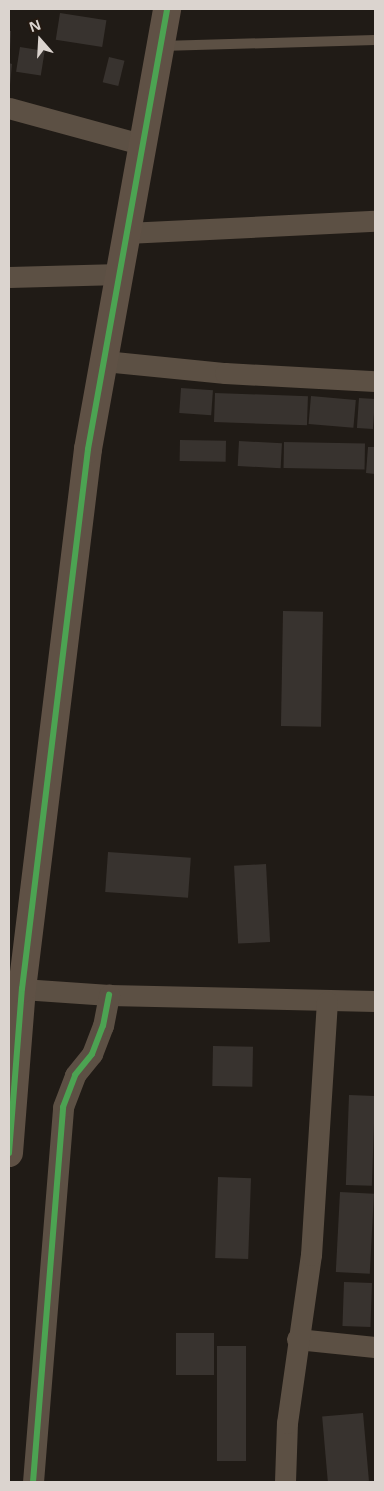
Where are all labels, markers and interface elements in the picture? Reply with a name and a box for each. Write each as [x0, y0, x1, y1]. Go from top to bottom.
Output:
north arrow [15, 15, 65, 65]
text: N [26, 15, 43, 36]

